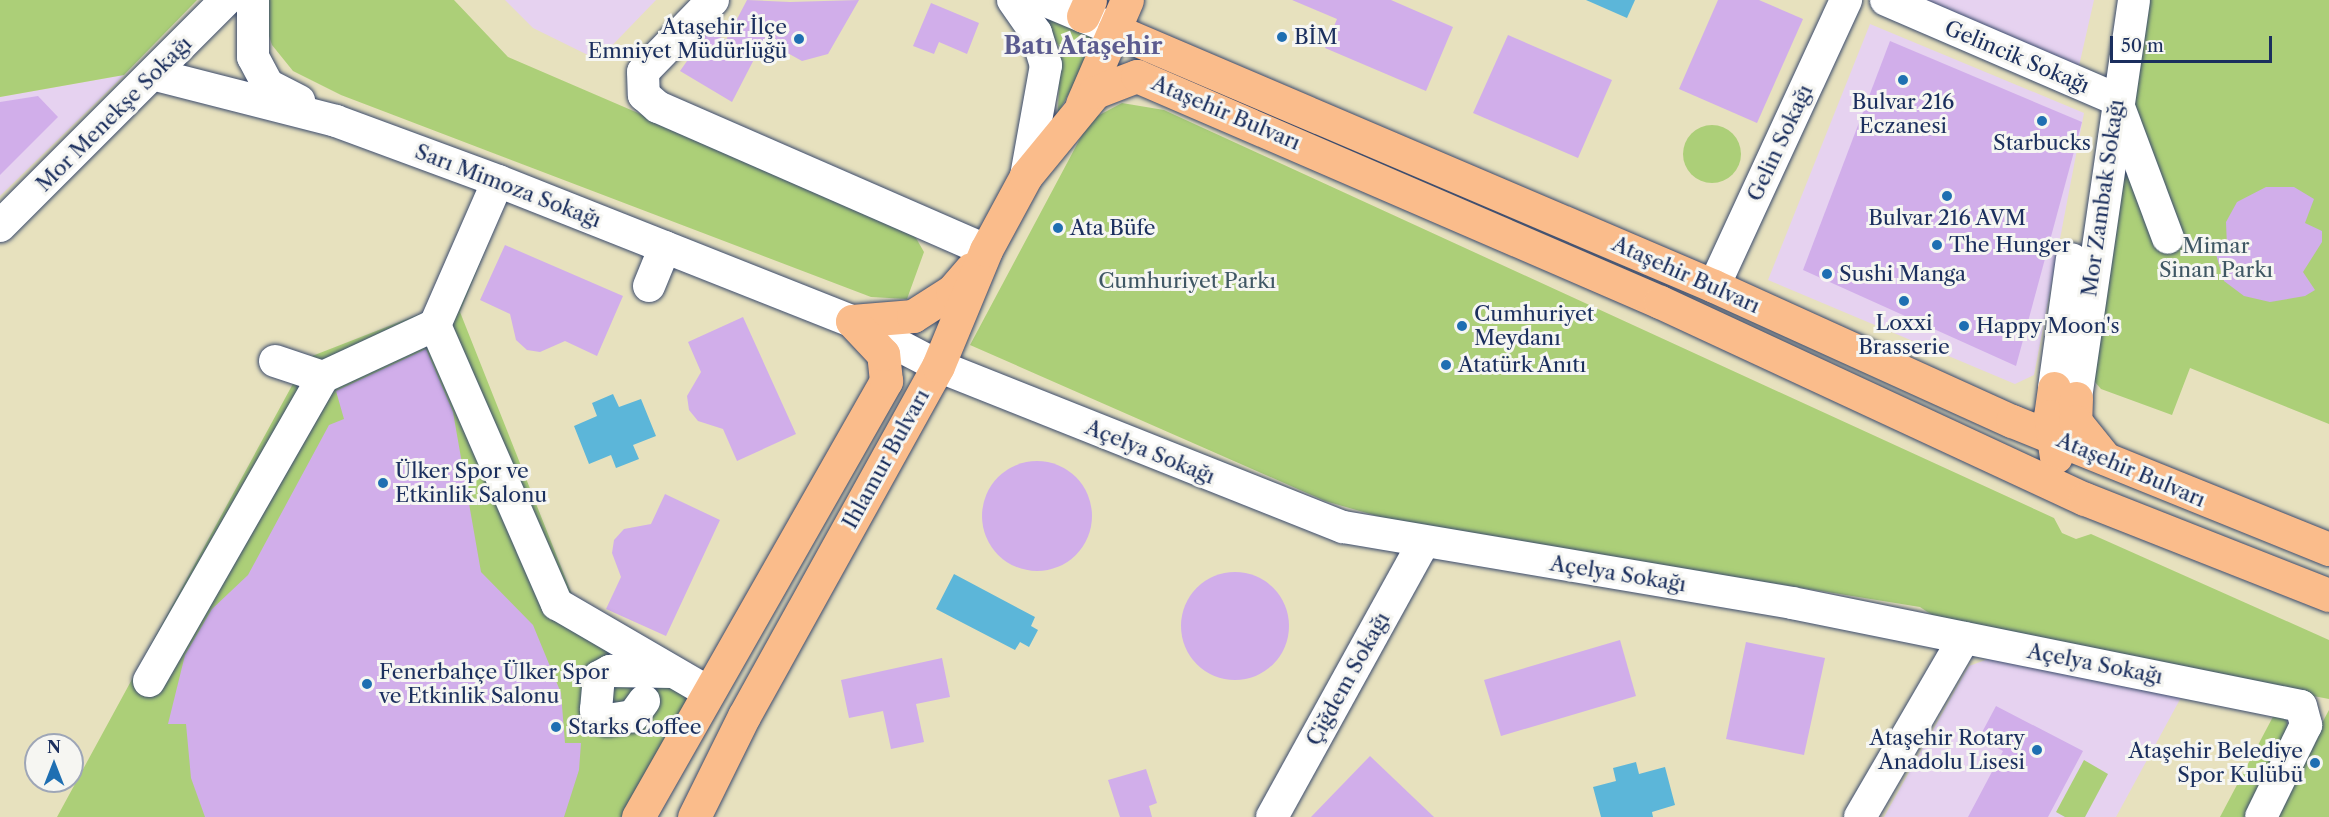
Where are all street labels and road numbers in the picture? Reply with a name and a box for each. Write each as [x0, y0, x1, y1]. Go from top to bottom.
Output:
street label: Gelincik Sokağı [1941, 15, 2093, 99]
street label: Mor Menekşe Sokağı [31, 31, 197, 197]
street label: Ataşehir Bulvarı [1148, 70, 1304, 156]
street label: Gelin Sokağı [1742, 81, 1818, 205]
street label: Mor Zambak Sokağı [2077, 97, 2129, 299]
street label: Sarı Mimoza Sokağı [411, 139, 605, 233]
street label: Ataşehir Bulvarı [1608, 231, 1764, 319]
street label: Ihlamur Bulvarı [837, 385, 935, 533]
street label: Açelya Sokağı [1081, 415, 1219, 489]
street label: Ataşehir Bulvarı [2053, 427, 2209, 513]
street label: Açelya Sokağı [1548, 551, 1688, 597]
street label: Çiğdem Sokağı [1301, 608, 1395, 750]
street label: Açelya Sokağı [2025, 639, 2165, 689]

